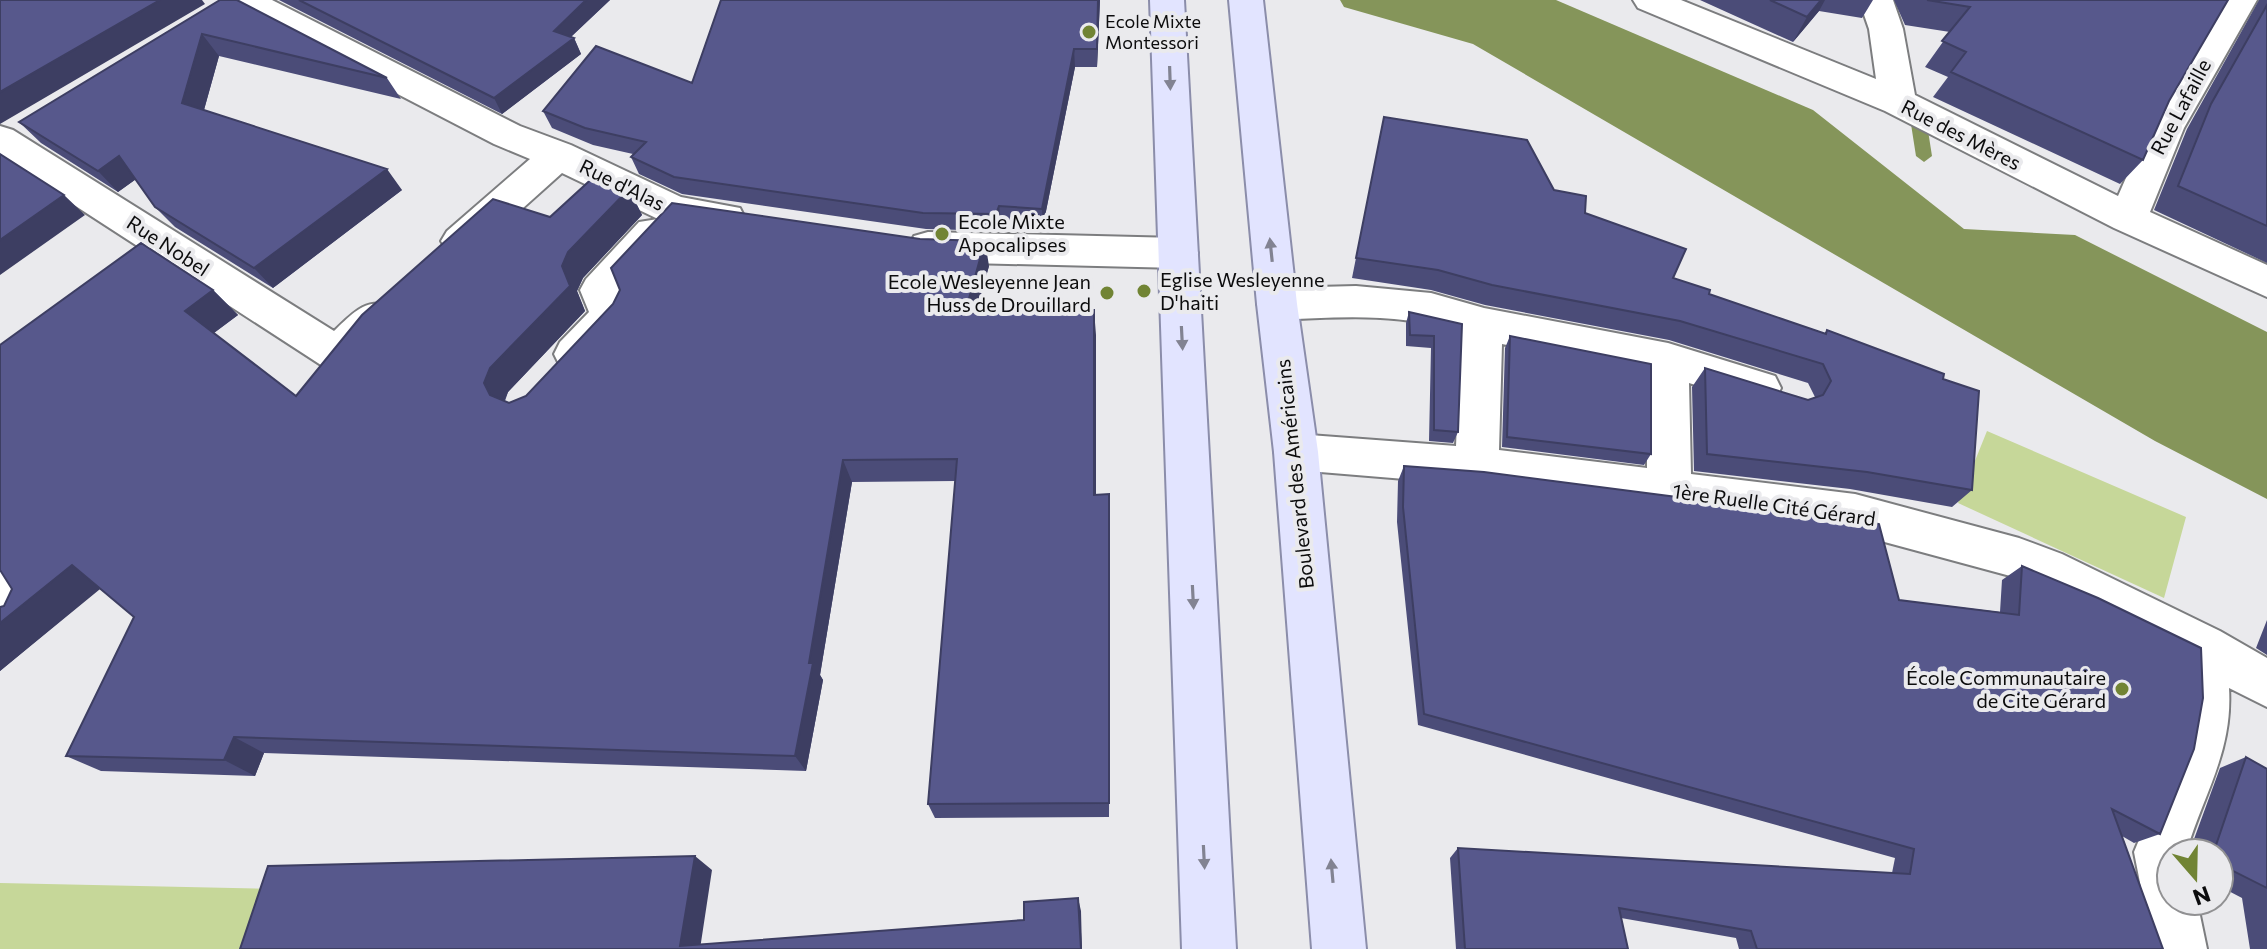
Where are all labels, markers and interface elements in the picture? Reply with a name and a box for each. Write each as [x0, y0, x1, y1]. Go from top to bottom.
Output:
place label: Ecole Mixte Montessori [1105, 10, 1201, 53]
marker: Ecole Mixte Montessori [1080, 23, 1098, 41]
street label: Rue Lafaille [2145, 55, 2215, 158]
one-way arrow [1164, 66, 1177, 91]
street label: Rue des Mères [1898, 94, 2025, 174]
street label: Rue d'Alas [576, 153, 669, 215]
place label: Ecole Mixte Apocalipses [958, 209, 1067, 256]
street label: Rue Nobel [123, 210, 214, 281]
marker: Ecole Mixte Apocalipses [933, 225, 951, 243]
one-way arrow [1265, 237, 1278, 262]
place label: Eglise Wesleyenne D'haiti [1160, 267, 1324, 314]
place label: Ecole Wesleyenne Jean Huss de Drouillard [888, 269, 1091, 316]
marker: Eglise Wesleyenne D'haiti [1135, 282, 1153, 300]
marker: Ecole Wesleyenne Jean Huss de Drouillard [1098, 284, 1116, 302]
one-way arrow [1175, 326, 1188, 351]
street label: Boulevard des Américains [1270, 358, 1318, 590]
street label: 1ère Ruelle Cité Gérard [1671, 478, 1877, 530]
one-way arrow [1187, 585, 1200, 610]
place label: École Communautaire de Cite Gérard [1906, 665, 2106, 712]
marker: École Communautaire de Cite Gérard [2113, 680, 2131, 698]
north arrow [2155, 837, 2235, 917]
one-way arrow [1198, 845, 1211, 870]
one-way arrow [1325, 858, 1338, 883]
text: N [2190, 881, 2214, 912]

